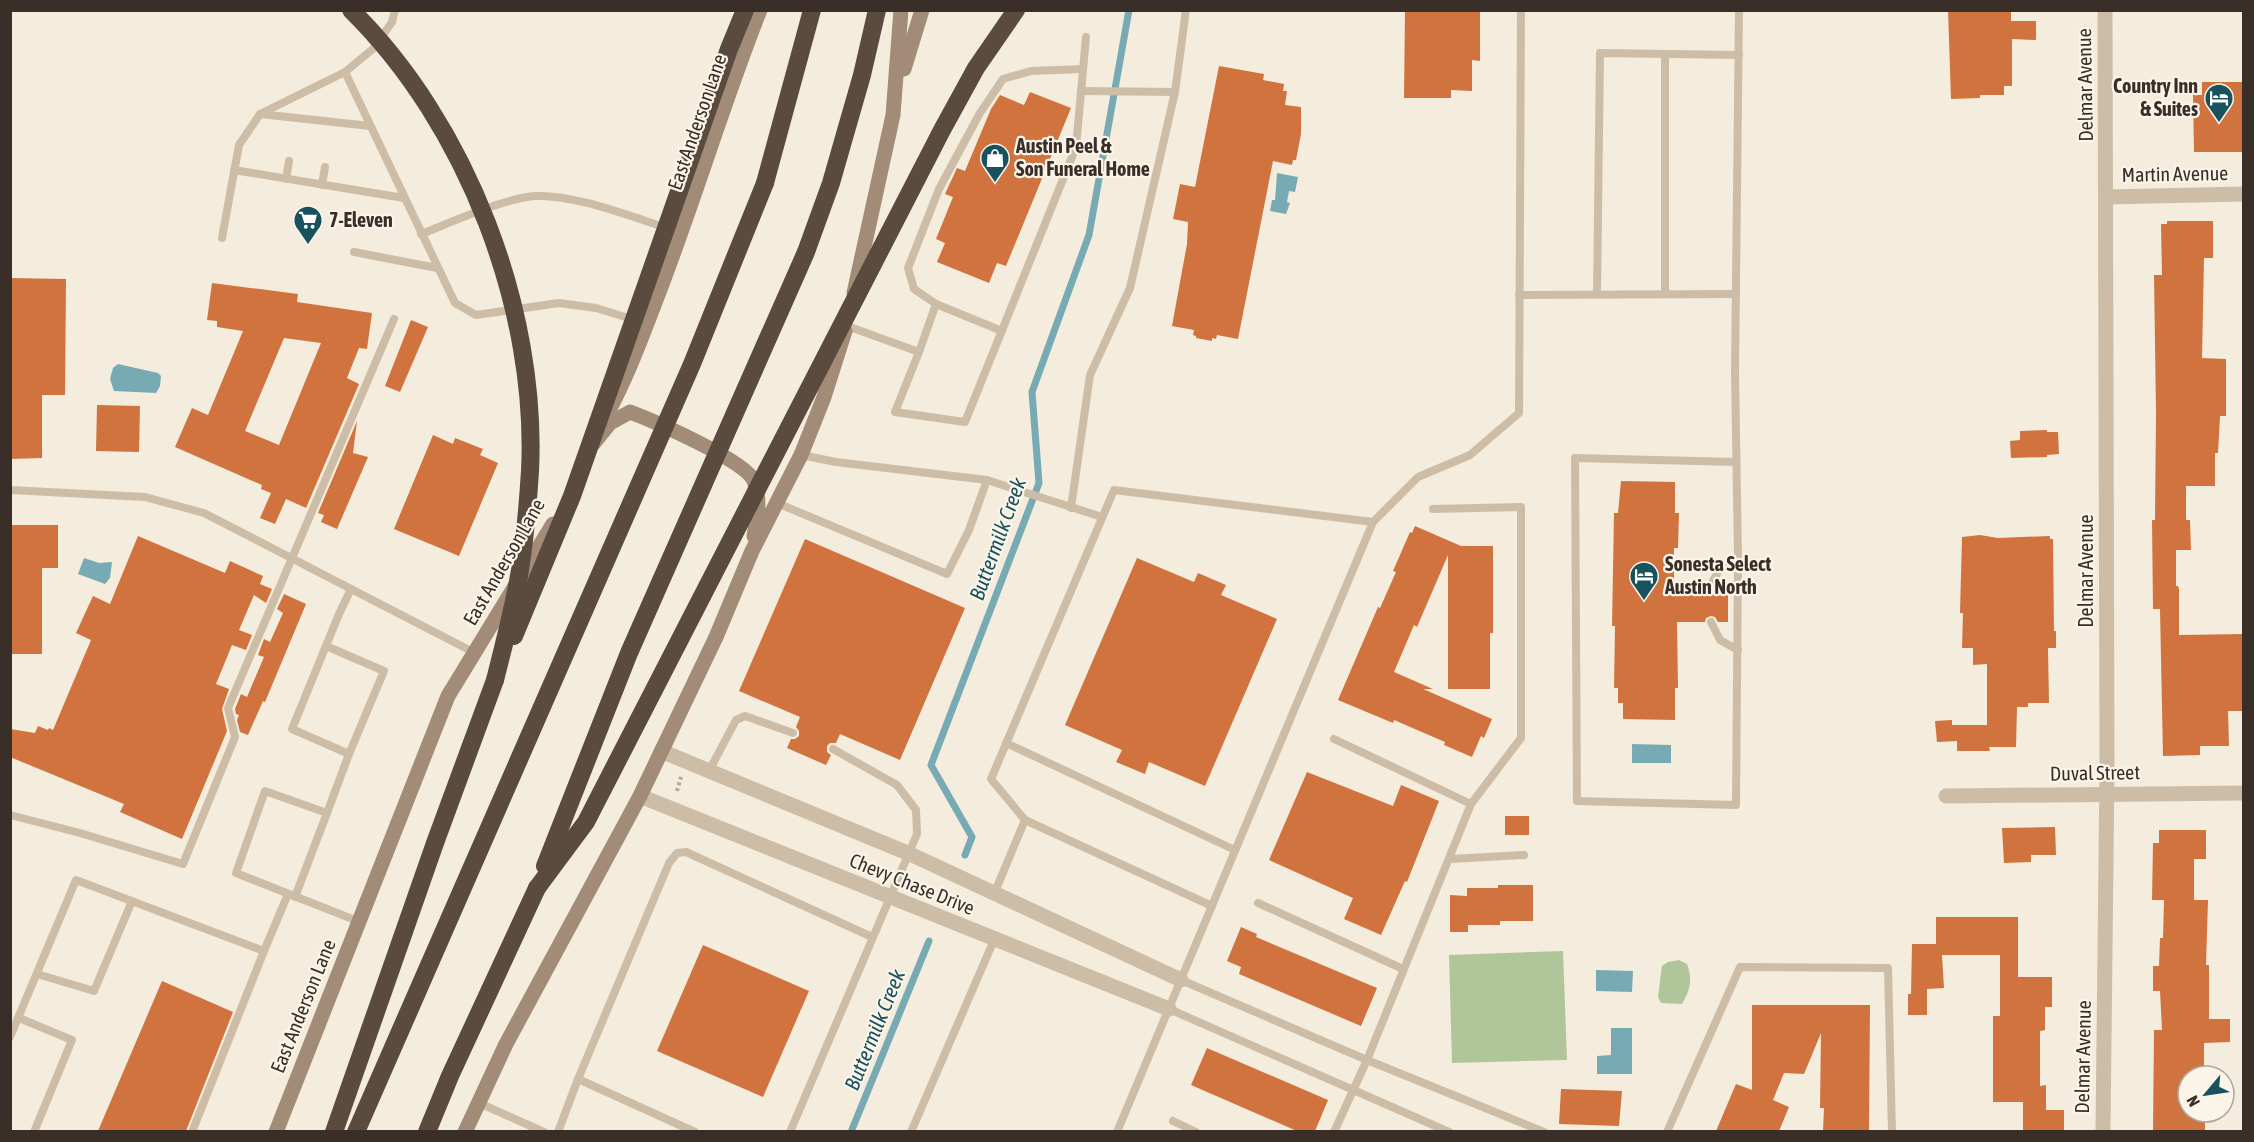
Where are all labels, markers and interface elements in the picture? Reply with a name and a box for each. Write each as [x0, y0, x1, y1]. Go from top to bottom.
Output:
street label: Delmar Avenue [2072, 28, 2097, 142]
street label: East Anderson Lane [663, 51, 731, 193]
place label: Country Inn & Suites [2113, 74, 2198, 120]
hotel icon: Country Inn & Suites [2203, 82, 2235, 124]
place label: Austin Peel & Son Funeral Home [1015, 134, 1150, 180]
shop icon: Austin Peel & Son Funeral Home [979, 142, 1011, 184]
street label: Martin Avenue [2122, 161, 2228, 186]
supermarket icon: 7-Eleven [292, 204, 324, 246]
place label: 7-Eleven [329, 208, 393, 231]
water label: Buttermilk Creek [964, 474, 1031, 603]
street label: East Anderson Lane [458, 494, 549, 629]
street label: Delmar Avenue [2074, 514, 2097, 628]
place label: Sonesta Select Austin North [1664, 552, 1771, 598]
hotel icon: Sonesta Select Austin North [1628, 560, 1660, 602]
street label: Duval Street [2050, 760, 2140, 785]
street label: Chevy Chase Drive [846, 848, 978, 919]
street label: East Anderson Lane [265, 936, 340, 1076]
water label: Buttermilk Creek [839, 965, 910, 1094]
street label: Delmar Avenue [2070, 1000, 2095, 1114]
north arrow [2176, 1064, 2236, 1124]
text: N [2183, 1093, 2203, 1110]

